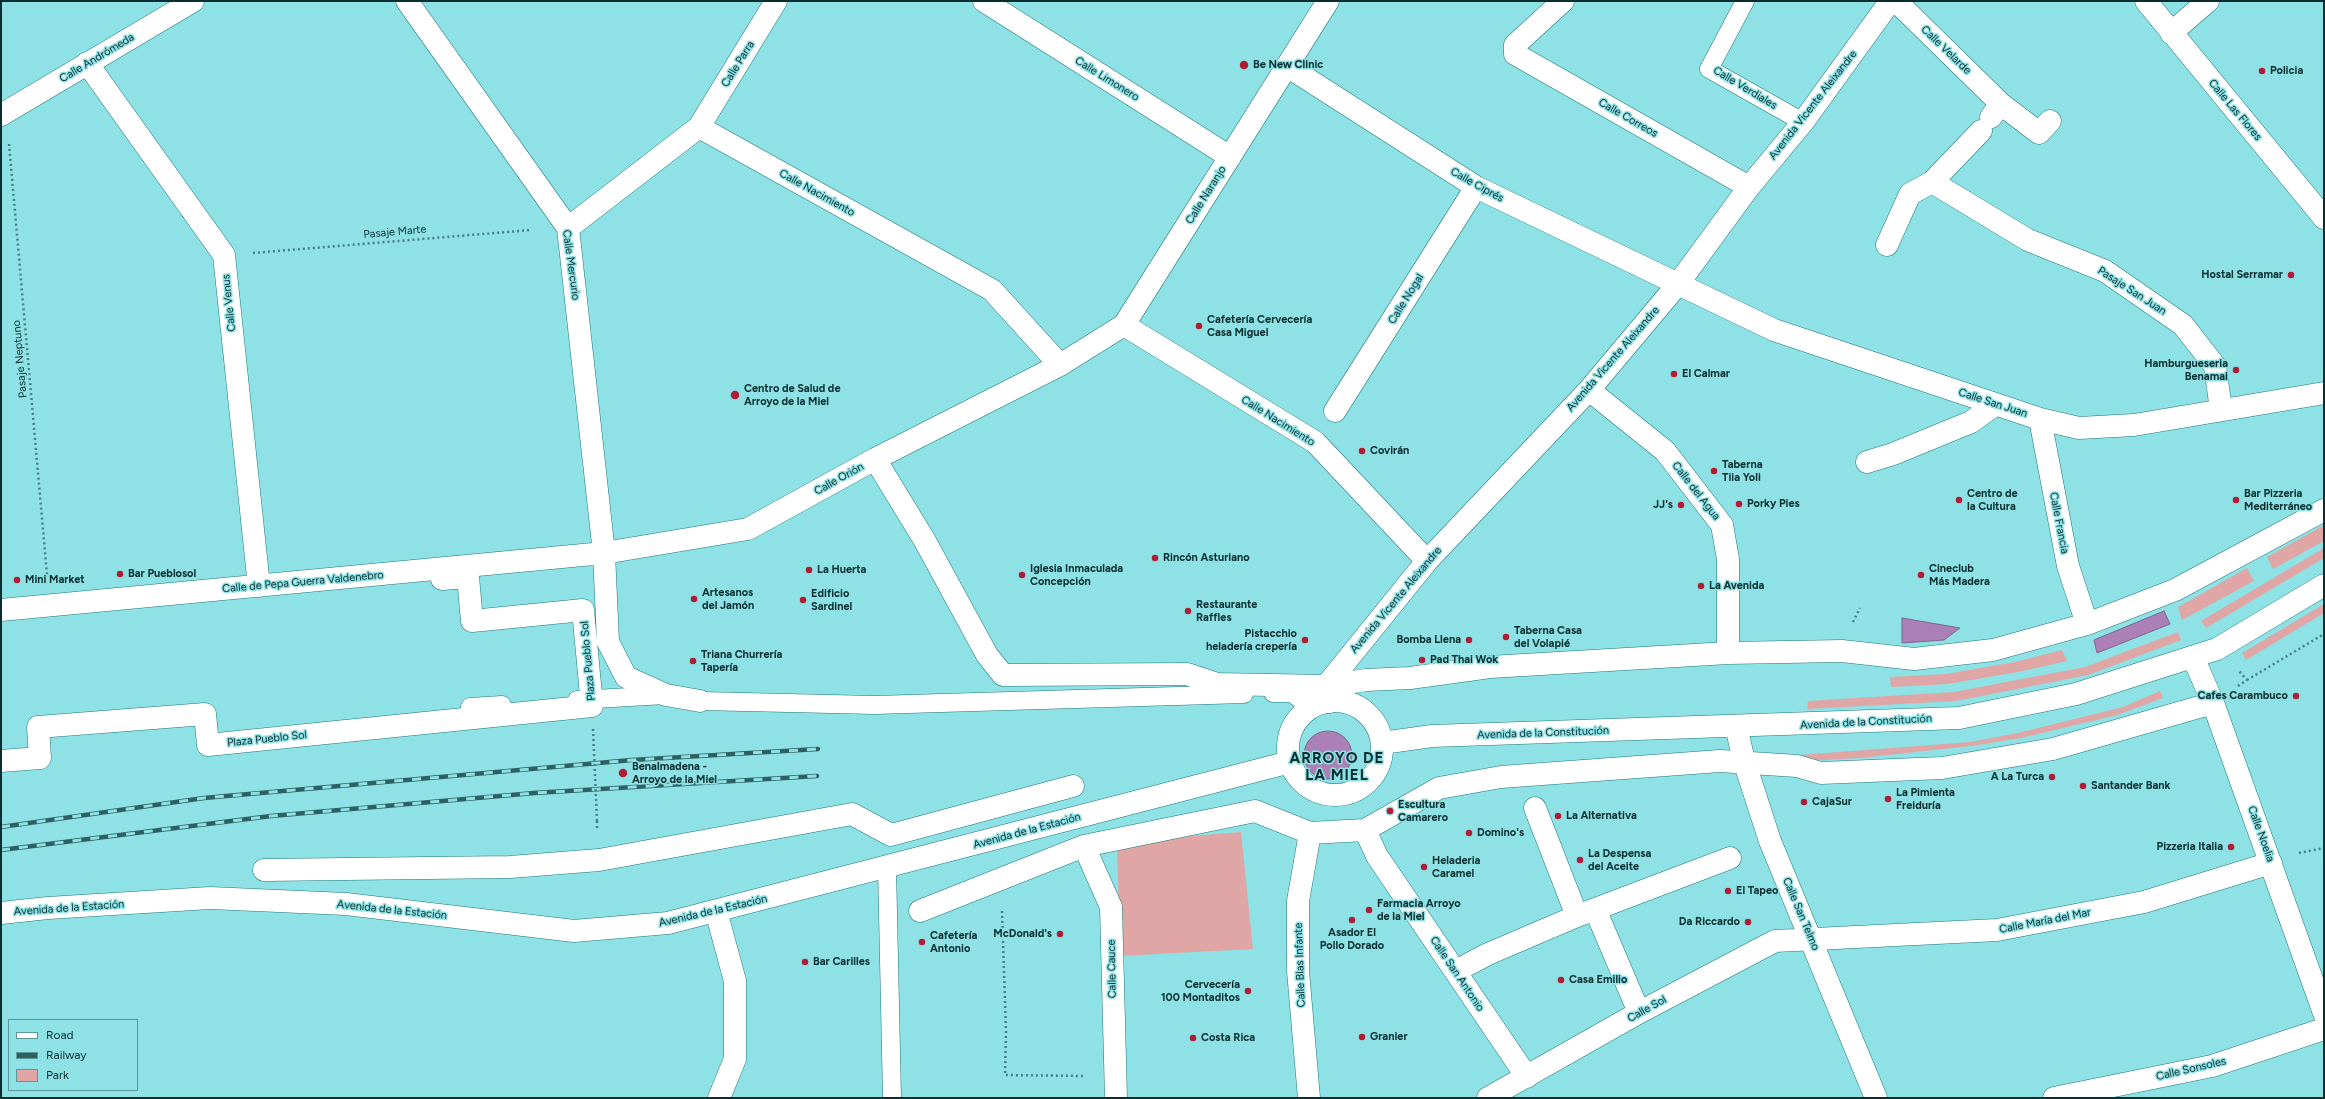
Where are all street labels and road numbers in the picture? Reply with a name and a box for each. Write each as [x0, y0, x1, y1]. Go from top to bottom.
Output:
street label: Calle Velarde [1918, 23, 1974, 77]
street label: Calle Andrómeda [57, 31, 137, 85]
street label: Calle Parra [719, 38, 757, 90]
street label: Avenida Vicente Aleixandre [1766, 48, 1860, 162]
street label: Calle Limonero [1072, 54, 1142, 104]
street label: Calle Verdiales [1711, 64, 1779, 112]
street label: Calle Las Flores [2206, 77, 2264, 143]
street label: Calle Correos [1596, 96, 1660, 140]
street label: Calle Naranjo [1183, 164, 1229, 226]
street label: Calle Ciprés [1448, 165, 1506, 205]
street label: Calle Nacimiento [777, 167, 857, 219]
street label: Pasaje Marte [363, 223, 427, 241]
street label: Calle Mercurio [560, 229, 582, 301]
street label: Pasaje San Juan [2095, 264, 2169, 318]
street label: Calle Nogal [1385, 272, 1427, 326]
street label: Calle Venus [219, 274, 239, 332]
street label: Avenida Vicente Aleixandre [1564, 304, 1662, 414]
street label: Pasaje Neptuno [10, 320, 30, 398]
street label: Calle San Juan [1957, 386, 2029, 420]
street label: Calle Nacimiento [1239, 393, 1317, 449]
street label: Calle del Agua [1669, 459, 1723, 523]
street label: Calle Orión [812, 460, 866, 498]
street label: Calle Francia [2047, 491, 2071, 555]
street label: Avenida Vicente Aleixandre [1348, 544, 1444, 656]
street label: Calle de Pepa Guerra Valdenebro [222, 568, 384, 596]
street label: Plaza Pueblo Sol [578, 621, 598, 701]
street label: Avenida de la Constitución [1800, 712, 1932, 732]
street label: Avenida de la Constitución [1477, 724, 1609, 742]
street label: Plaza Pueblo Sol [226, 728, 308, 750]
street label: Calle Noelia [2245, 804, 2277, 864]
street label: Avenida de la Estación [972, 810, 1082, 852]
street label: Calle San Telmo [1780, 876, 1822, 952]
street label: Avenida de la Estación [658, 892, 768, 930]
street label: Avenida de la Estación [13, 898, 125, 918]
street label: Avenida de la Estación [336, 898, 448, 922]
street label: Calle María del Mar [1998, 906, 2092, 936]
street label: Calle Blas Infante [1292, 922, 1308, 1008]
street label: Calle San Antonio [1427, 934, 1487, 1014]
street label: Calle Cauce [1105, 940, 1119, 998]
street label: Calle Sol [1625, 993, 1669, 1025]
street label: Calle Sonsoles [2155, 1055, 2227, 1083]

